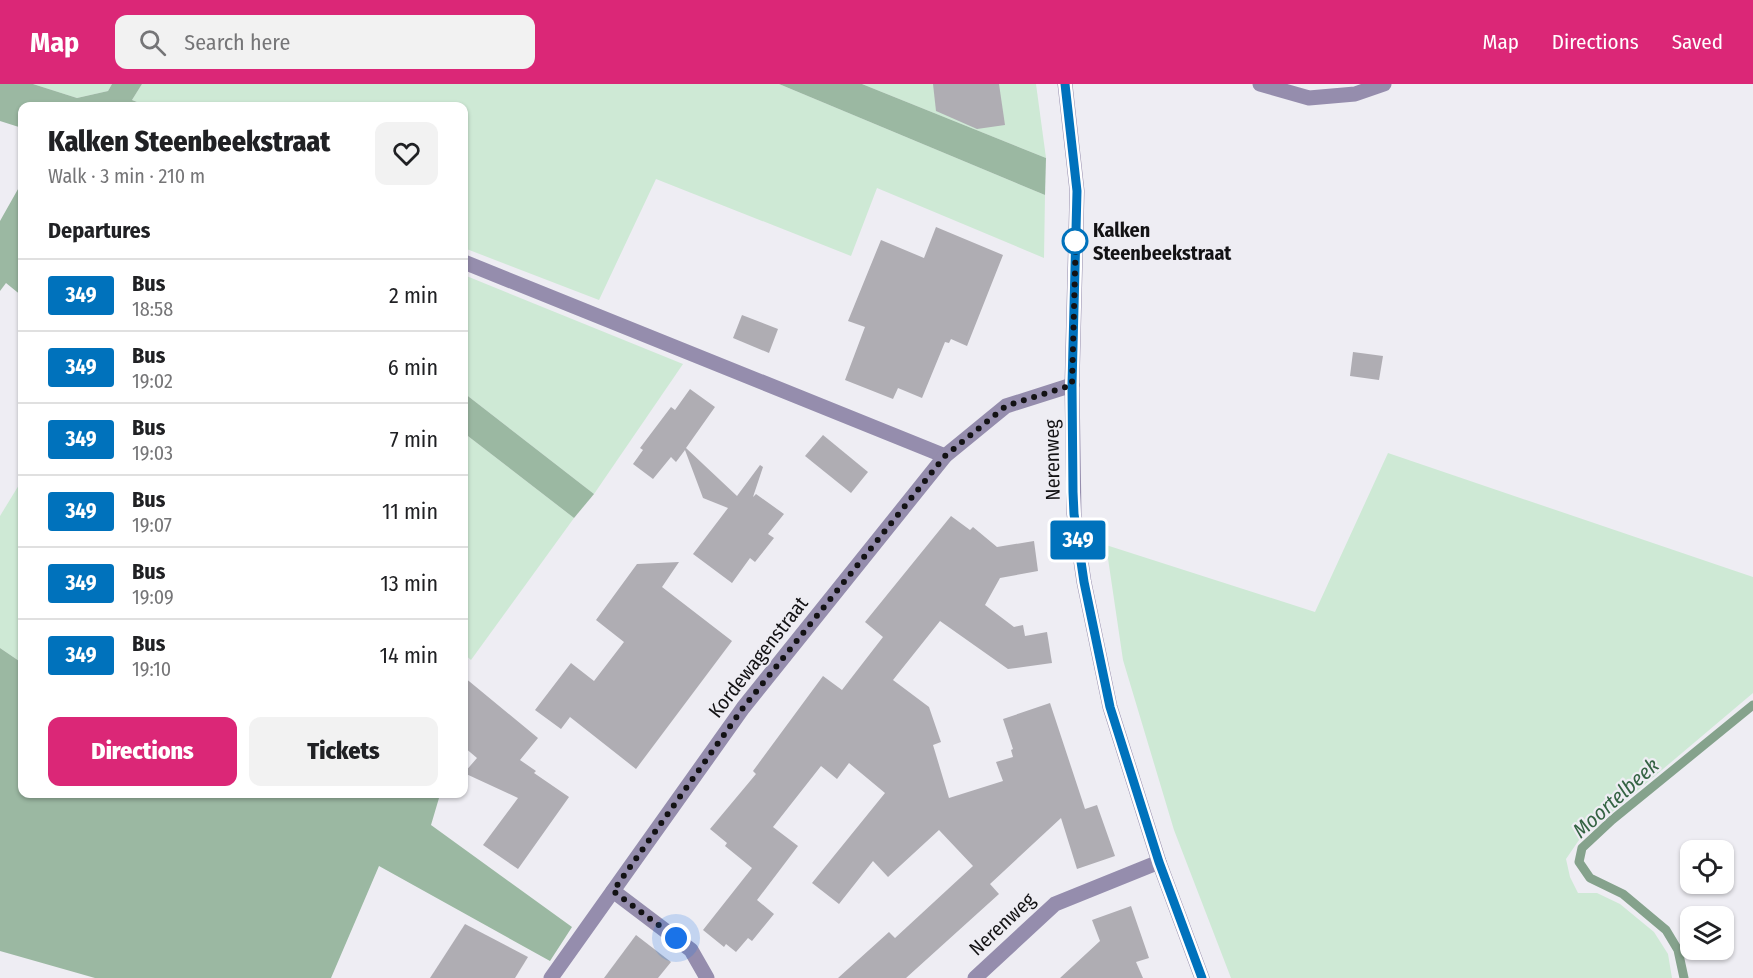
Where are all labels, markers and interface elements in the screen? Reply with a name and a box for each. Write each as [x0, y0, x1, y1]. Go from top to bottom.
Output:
search box [115, 15, 535, 69]
text: Map [30, 26, 79, 59]
icon: search [136, 26, 169, 59]
text: Search here [184, 29, 290, 56]
text: Map [1482, 29, 1519, 55]
text: Directions [1552, 29, 1639, 55]
text: Saved [1672, 29, 1723, 55]
button: heart [375, 122, 438, 185]
text: Kalken Steenbeekstraat [48, 125, 330, 158]
text: Walk · 3 min · 210 m [48, 164, 205, 188]
text: Departures [48, 217, 150, 244]
place label: Kalken Steenbeekstraat [1093, 218, 1232, 265]
marker: Kalken Steenbeekstraat [1062, 228, 1088, 254]
text: Bus [132, 270, 165, 297]
text: 349 [65, 282, 97, 308]
text: 2 min [389, 282, 438, 309]
text: 18:58 [132, 297, 173, 321]
text: Bus [132, 342, 165, 369]
text: 349 [65, 354, 97, 380]
text: 6 min [388, 354, 438, 381]
text: 19:02 [132, 369, 173, 393]
text: Bus [132, 414, 165, 441]
street label: Nerenweg [1039, 419, 1065, 501]
text: 349 [65, 426, 97, 452]
text: 7 min [390, 426, 438, 453]
text: 19:03 [132, 441, 173, 465]
text: Bus [132, 486, 165, 513]
text: 349 [65, 498, 97, 524]
text: 11 min [382, 498, 438, 525]
text: 19:07 [132, 513, 172, 537]
line badge: 349 [1044, 520, 1112, 560]
text: 349 [1062, 527, 1094, 553]
text: Bus [132, 558, 165, 585]
text: 349 [65, 570, 97, 596]
text: 13 min [380, 570, 438, 597]
text: 19:09 [132, 585, 174, 609]
street label: Kordewagenstraat [703, 591, 813, 722]
text: Bus [132, 630, 165, 657]
text: 349 [65, 642, 97, 668]
text: 14 min [380, 642, 438, 669]
text: 19:10 [132, 657, 171, 681]
button: Directions [48, 717, 237, 786]
button: Tickets [249, 717, 438, 786]
water label: Moortelbeek [1567, 752, 1665, 844]
map controls [1680, 840, 1734, 960]
button: locate [1680, 840, 1734, 894]
street label: Nerenweg [964, 887, 1040, 960]
button: layers [1680, 906, 1734, 960]
your location [661, 923, 691, 953]

